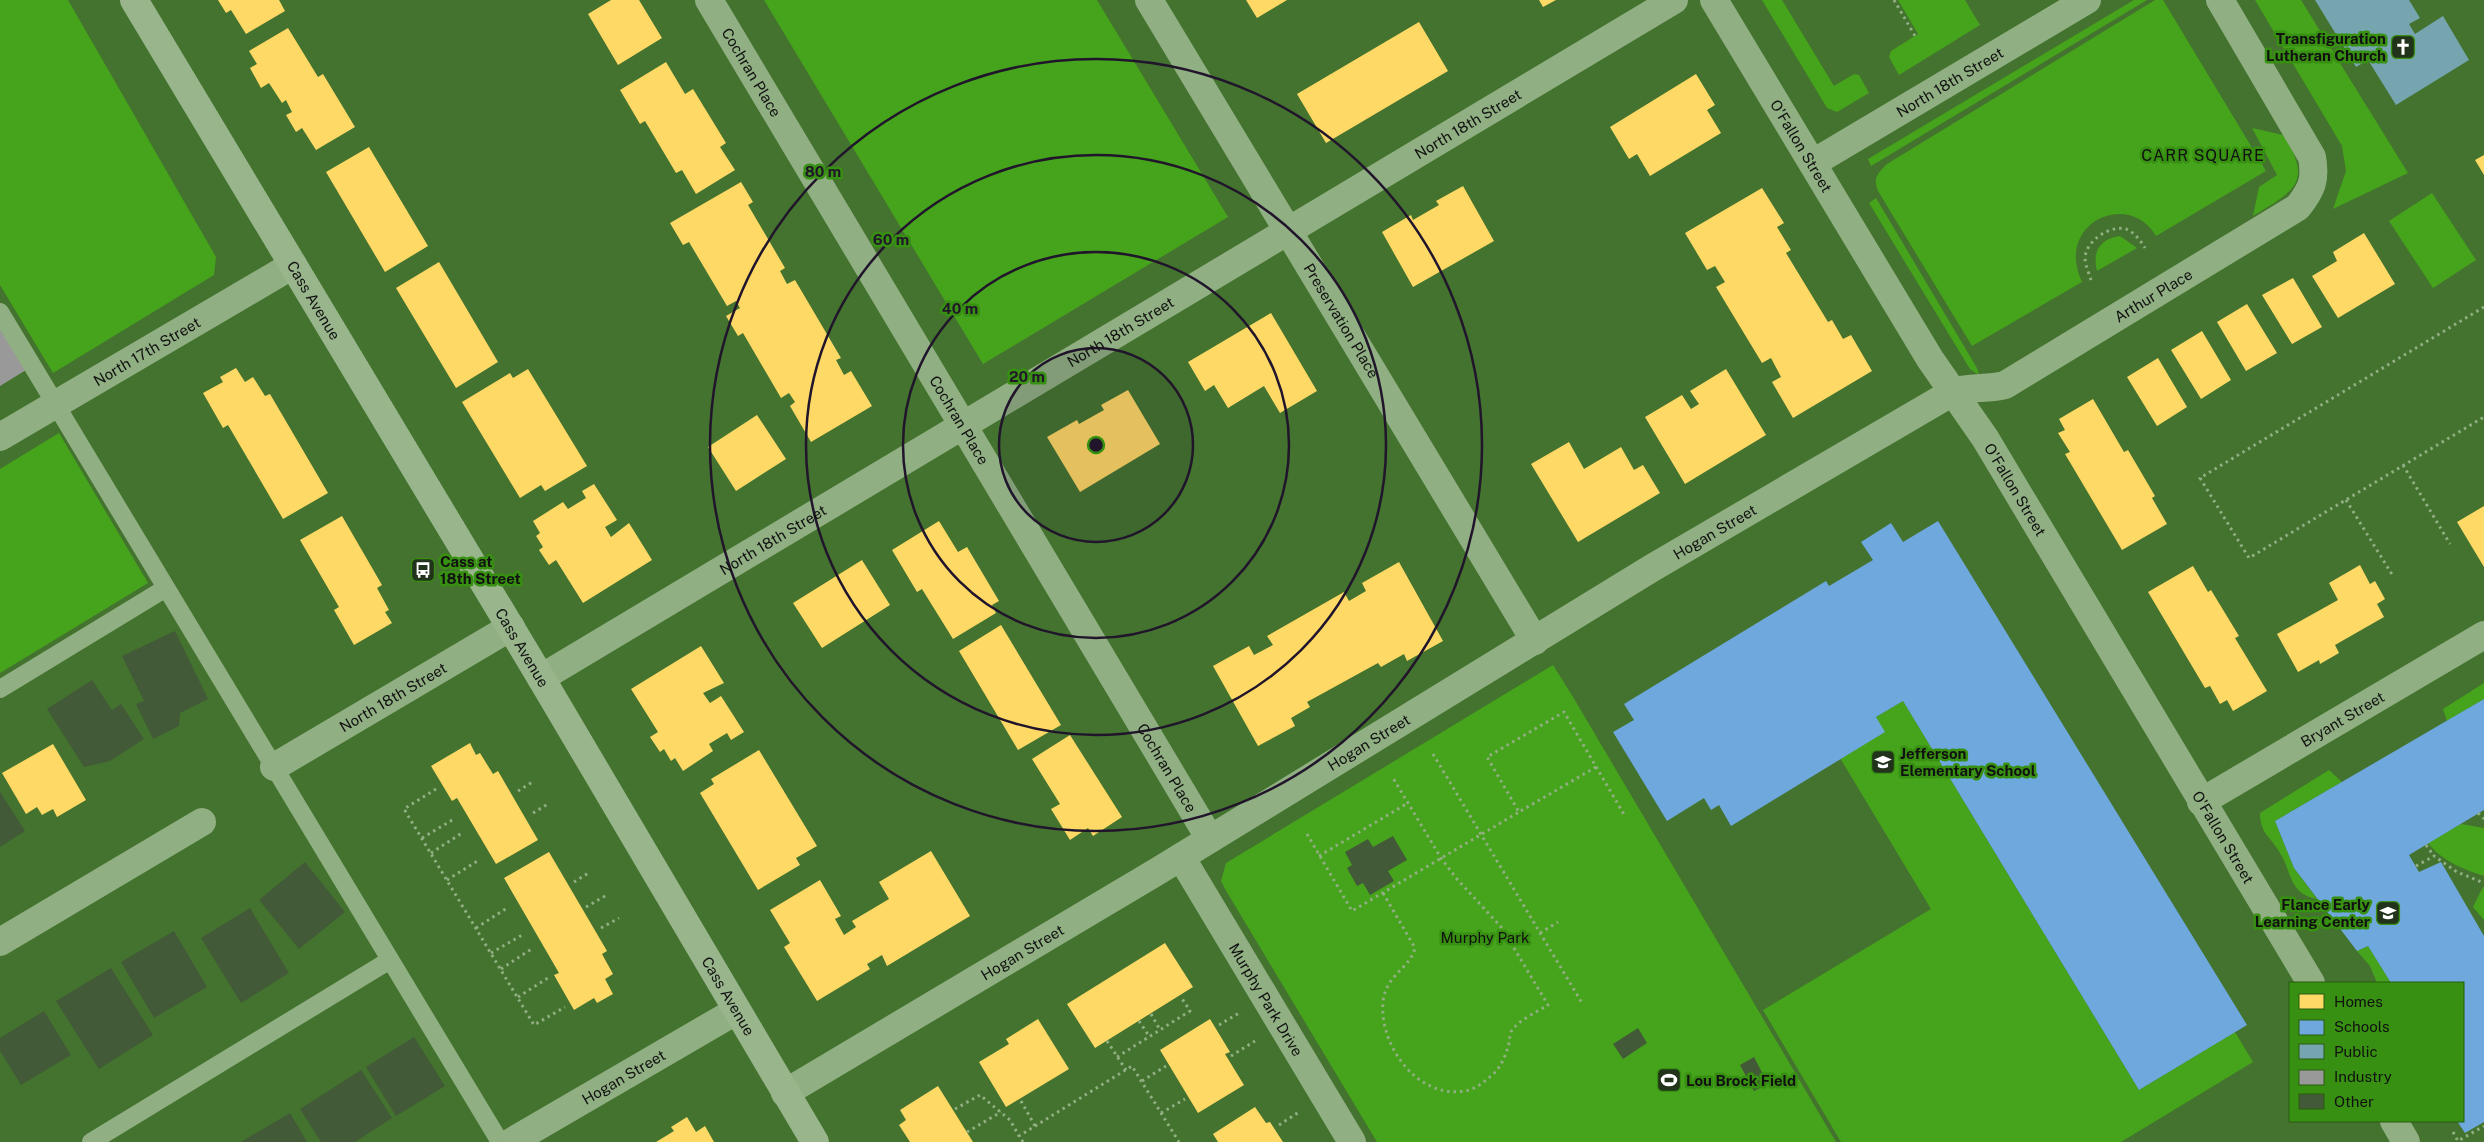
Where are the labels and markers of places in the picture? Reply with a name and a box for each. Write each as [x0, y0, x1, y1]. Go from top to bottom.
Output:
place label: Transfiguration Lutheran Church [2266, 30, 2386, 64]
church icon: Transfiguration Lutheran Church [2390, 34, 2416, 60]
centre of rings [1087, 436, 1105, 454]
place label: Cass at 18th Street [440, 553, 521, 587]
bus stop icon: Cass at 18th Street [410, 557, 436, 583]
place label: Jefferson Elementary School [1900, 745, 2036, 779]
school or university icon: Jefferson Elementary School [1870, 749, 1896, 775]
place label: Flance Early Learning Center [2255, 896, 2371, 930]
school or university icon: Flance Early Learning Center [2375, 900, 2401, 926]
sports icon: Lou Brock Field [1656, 1067, 1682, 1093]
place label: Lou Brock Field [1686, 1072, 1796, 1089]

